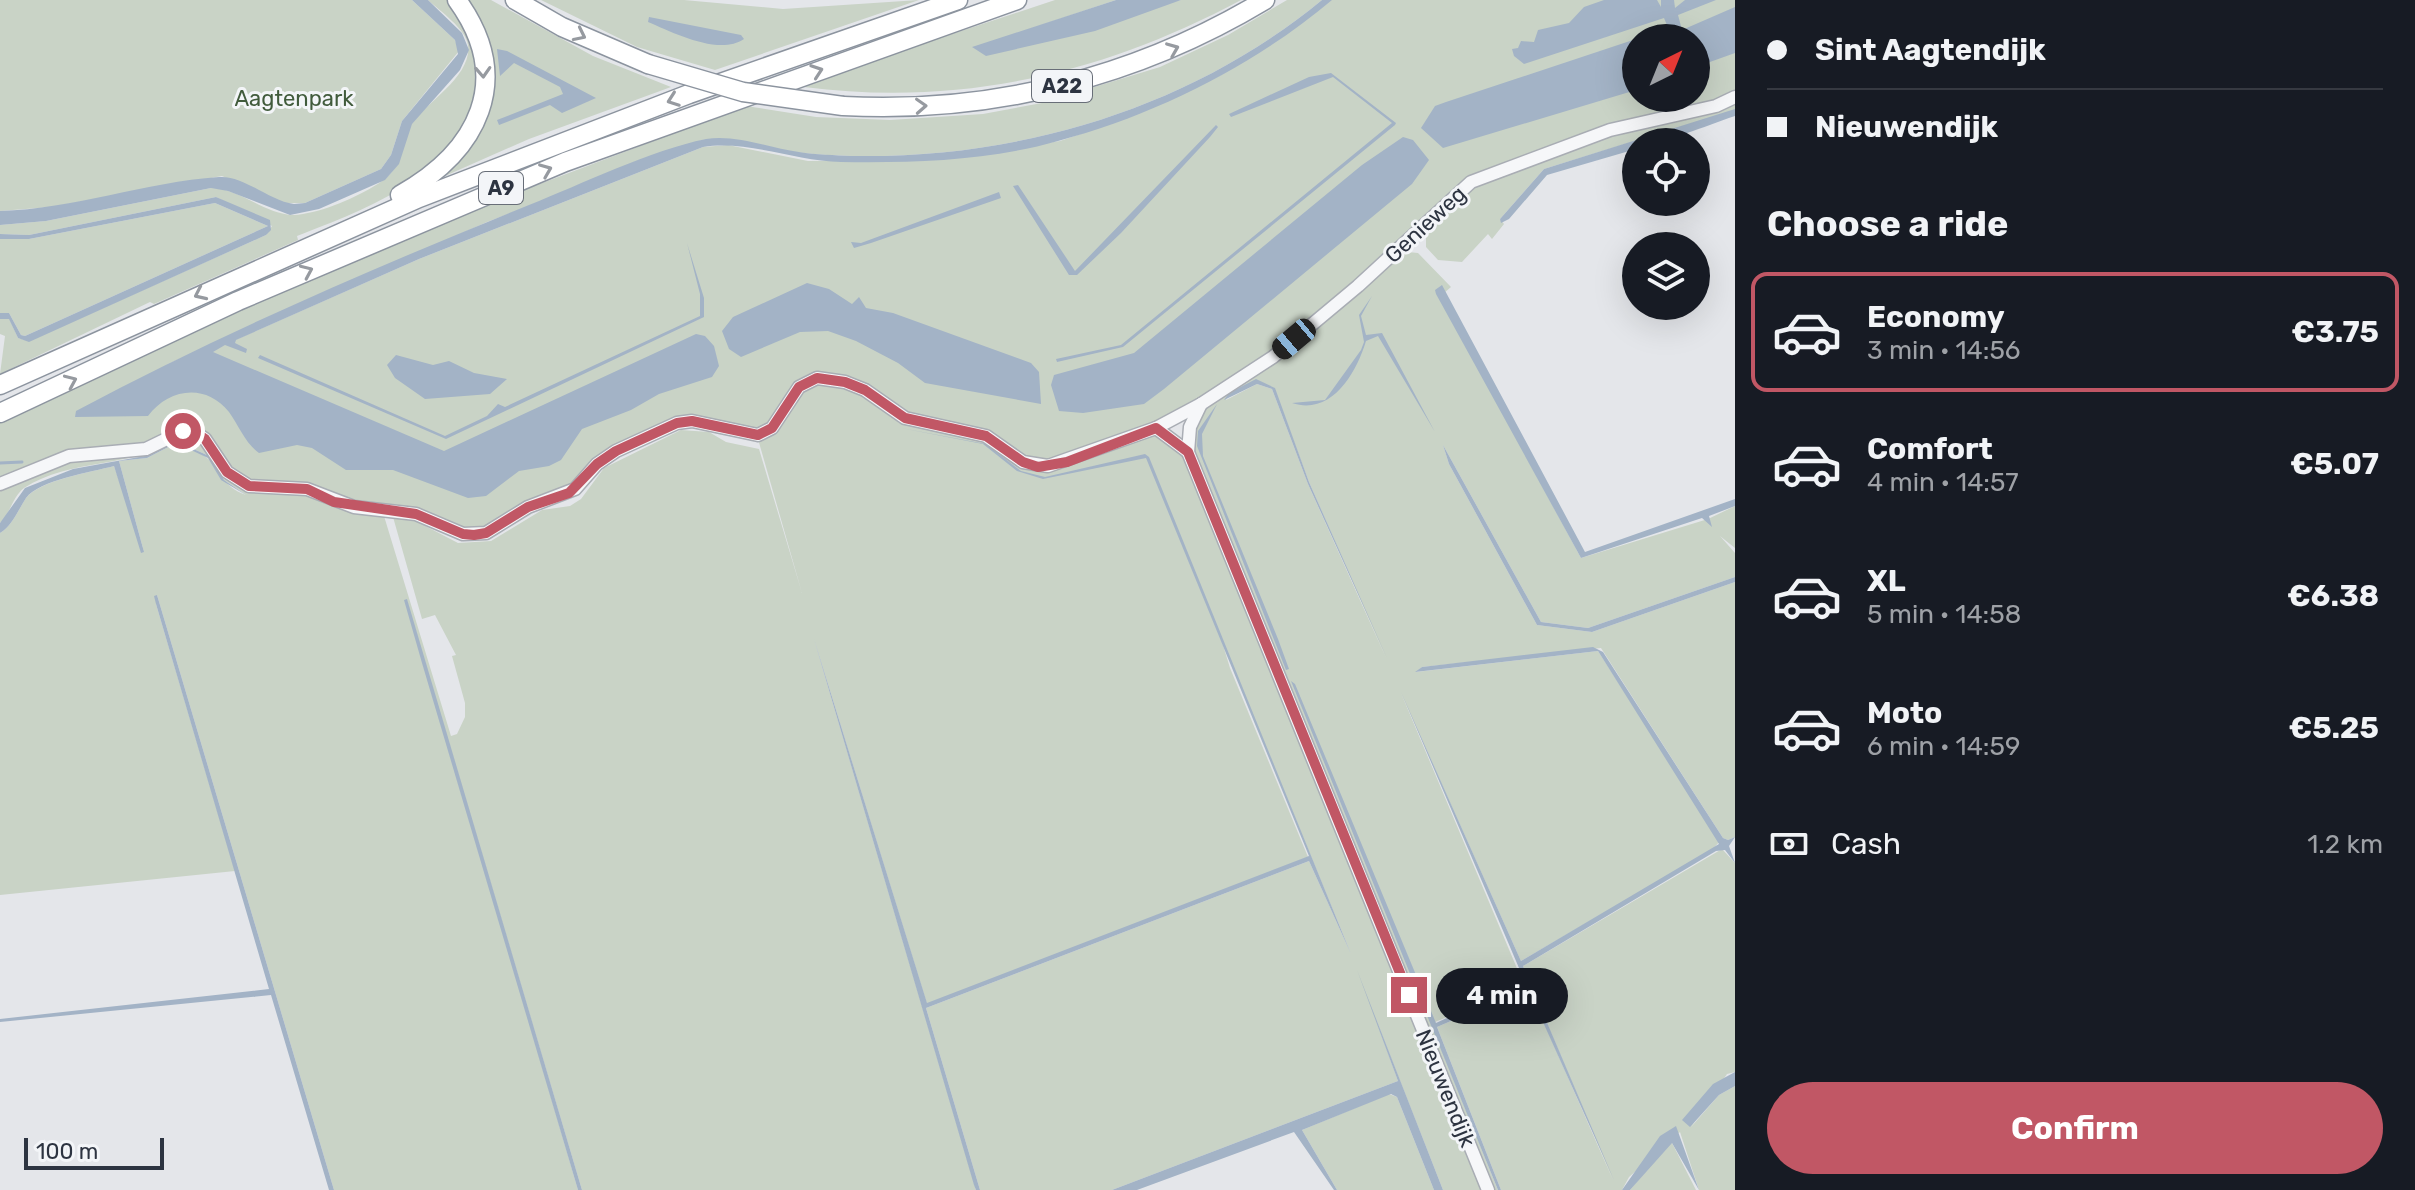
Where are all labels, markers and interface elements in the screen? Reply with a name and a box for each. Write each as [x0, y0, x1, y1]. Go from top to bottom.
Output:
north arrow [1622, 24, 1710, 112]
map controls [1622, 24, 1710, 320]
one-way arrow [572, 25, 586, 41]
text: Sint Aagtendijk [1815, 32, 2046, 68]
one-way arrow [1165, 42, 1179, 58]
one-way arrow [809, 64, 823, 81]
one-way arrow [474, 66, 491, 79]
road number: A22 [1032, 70, 1092, 102]
park label: Aagtenpark [234, 85, 354, 112]
one-way arrow [667, 90, 681, 106]
one-way arrow [915, 98, 928, 115]
text: Nieuwendijk [1815, 109, 1998, 145]
button: locate [1622, 128, 1710, 216]
one-way arrow [538, 163, 552, 180]
road number: A9 [479, 172, 523, 204]
street label: Genieweg [1379, 180, 1471, 269]
text: Choose a ride [1767, 202, 2008, 245]
button: layers [1622, 232, 1710, 320]
one-way arrow [298, 265, 313, 281]
one-way arrow [194, 284, 208, 300]
icon: car [1771, 296, 1843, 368]
text: Economy [1867, 299, 2005, 335]
car [1268, 314, 1320, 364]
text: €3.75 [2292, 314, 2379, 350]
text: 3 min · 14:56 [1867, 335, 2021, 366]
one-way arrow [63, 375, 77, 391]
route start [165, 413, 201, 449]
icon: car [1771, 428, 1843, 500]
text: Comfort [1867, 431, 1993, 467]
text: €5.07 [2290, 446, 2379, 482]
text: 4 min · 14:57 [1867, 467, 2019, 498]
icon: car [1771, 560, 1843, 632]
text: XL [1867, 563, 1906, 599]
text: €6.38 [2287, 578, 2379, 614]
text: 5 min · 14:58 [1867, 599, 2021, 630]
icon: car [1771, 692, 1843, 764]
text: Moto [1867, 695, 1942, 731]
text: €5.25 [2289, 710, 2379, 746]
text: 6 min · 14:59 [1867, 731, 2020, 762]
icon: cash [1767, 822, 1811, 866]
text: Cash [1831, 826, 1901, 862]
text: 1.2 km [2307, 829, 2383, 860]
callout: 4 min [1437, 967, 1569, 1023]
route end [1391, 977, 1427, 1013]
text: 4 min [1466, 980, 1538, 1011]
street label: Nieuwendijk [1410, 1025, 1482, 1152]
button: Confirm [1767, 1082, 2383, 1174]
scale bar [24, 1134, 164, 1170]
text: 100 m [36, 1138, 98, 1165]

